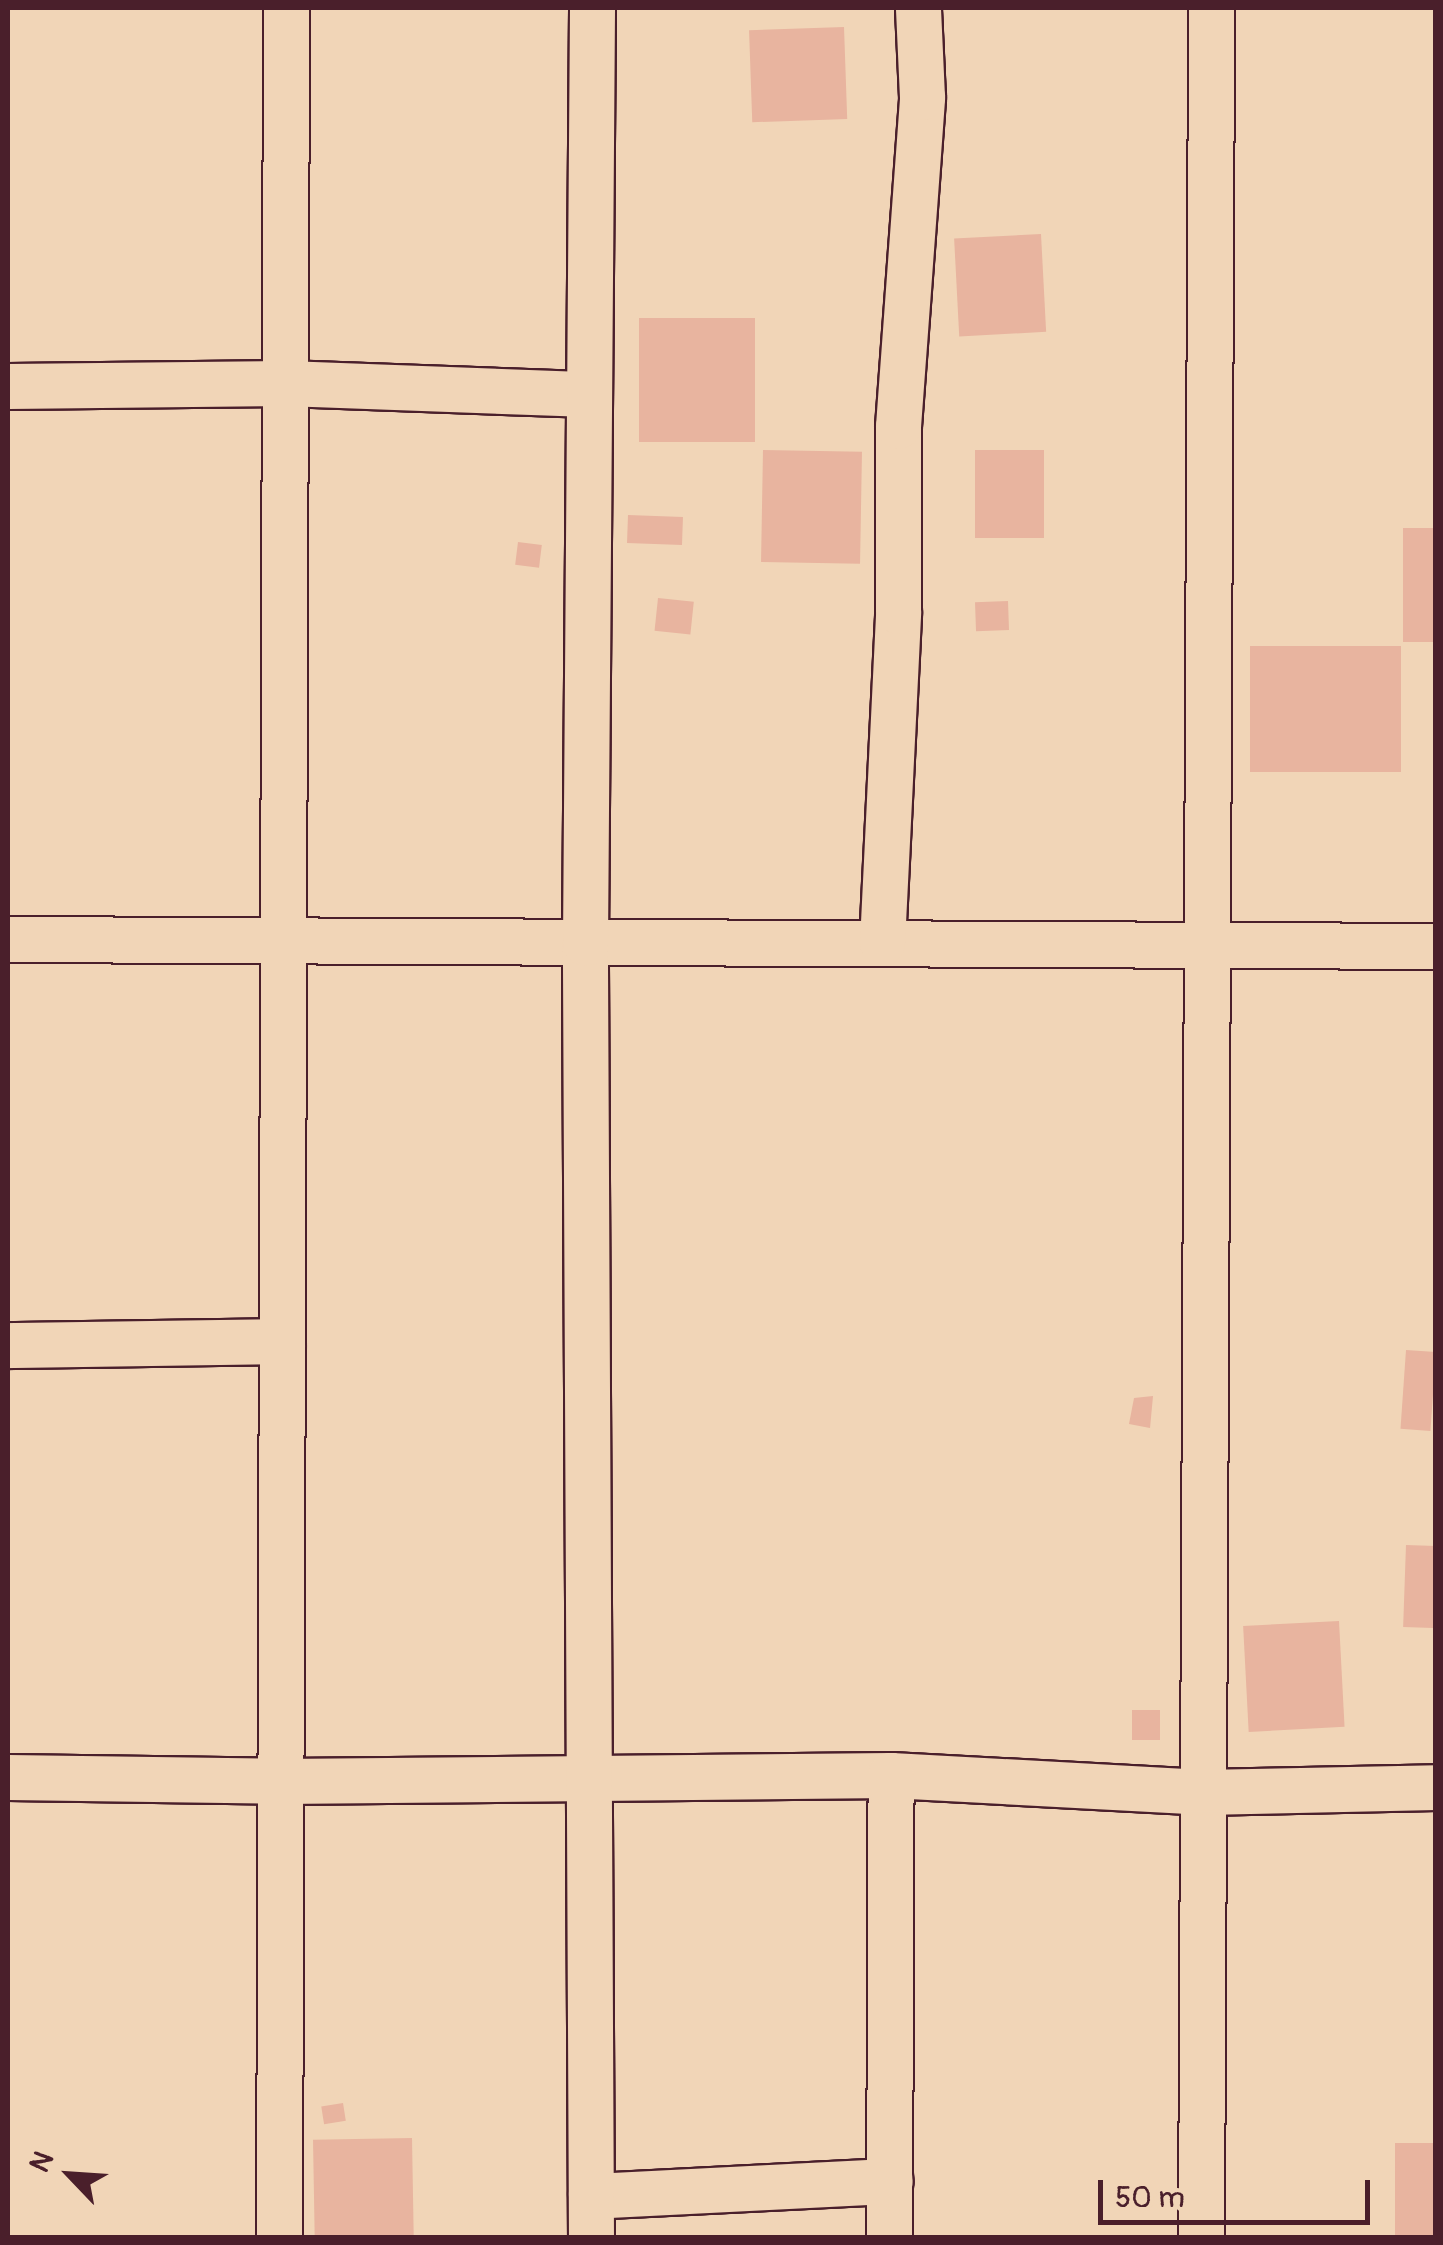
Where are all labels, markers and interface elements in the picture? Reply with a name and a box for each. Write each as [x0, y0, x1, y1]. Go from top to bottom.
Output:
north arrow [20, 2125, 120, 2225]
text: N [22, 2146, 62, 2178]
scale bar [1103, 2160, 1376, 2222]
text: 50 m [1115, 2179, 1185, 2216]

